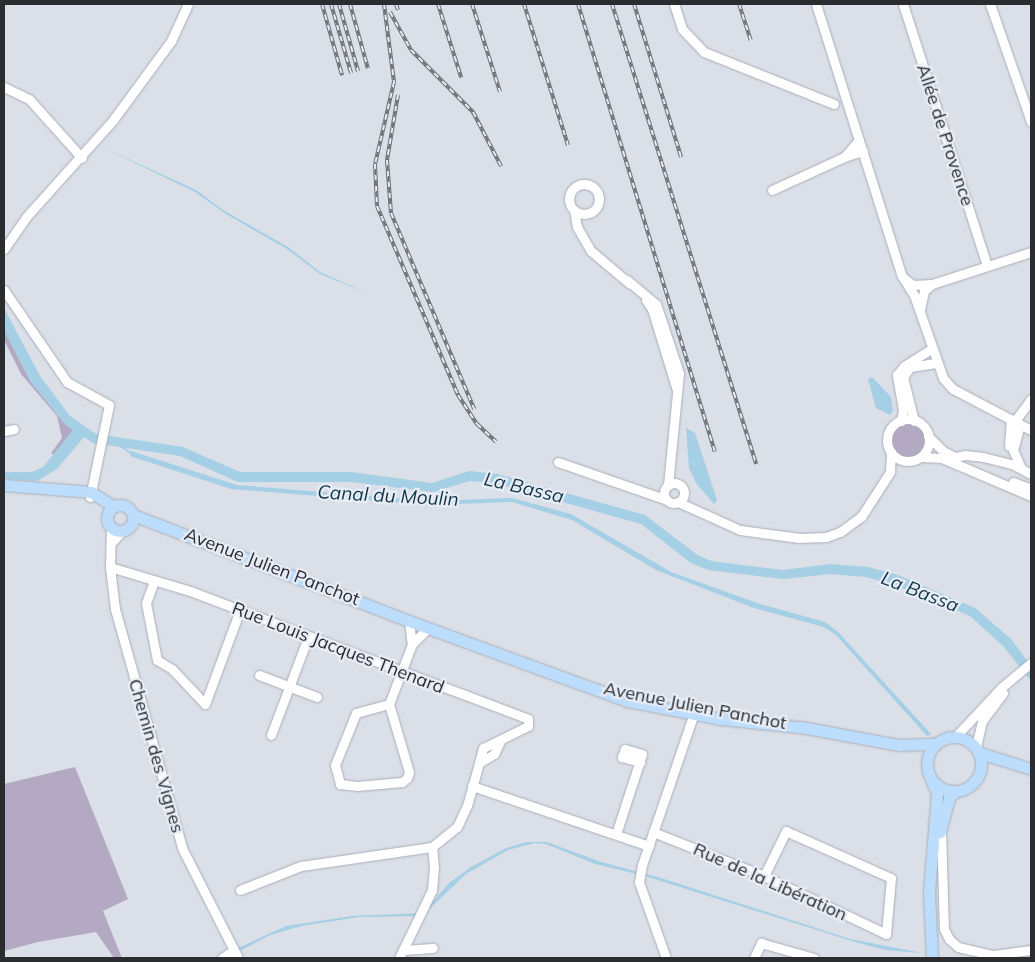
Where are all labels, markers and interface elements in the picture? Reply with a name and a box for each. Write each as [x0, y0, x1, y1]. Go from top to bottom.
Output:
street label: Allée de Provence [912, 61, 978, 209]
water label: La Bassa [482, 468, 566, 508]
water label: Canal du Moulin [317, 481, 459, 511]
street label: Avenue Julien Panchot [181, 524, 363, 610]
water label: La Bassa [878, 567, 962, 617]
street label: Rue Louis Jacques Thenard [229, 598, 447, 698]
street label: Chemin des Vignes [124, 677, 188, 835]
street label: Avenue Julien Panchot [602, 678, 788, 734]
street label: Rue de la Libération [690, 838, 850, 926]

